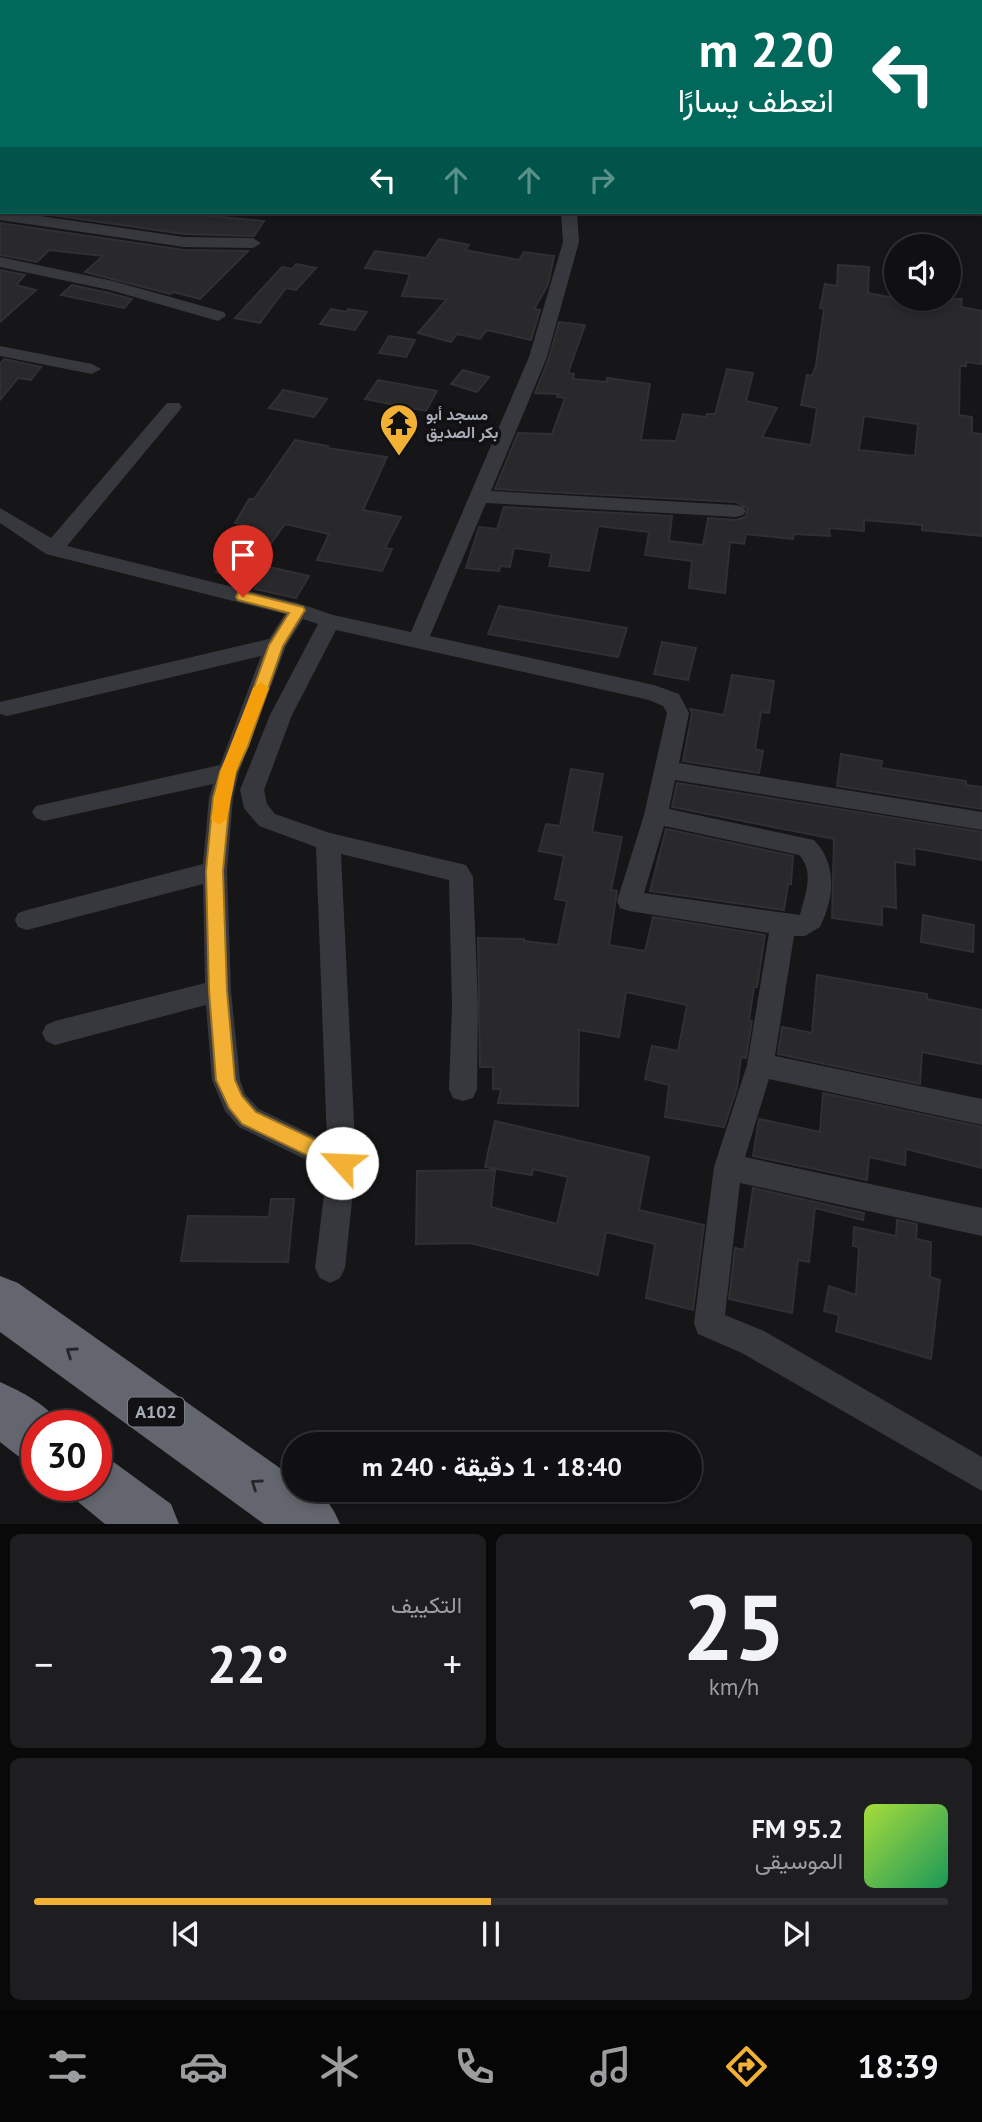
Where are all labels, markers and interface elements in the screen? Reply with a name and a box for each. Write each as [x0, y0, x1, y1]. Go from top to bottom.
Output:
text: 220 m [699, 17, 834, 81]
icon: left [858, 28, 949, 119]
text: انعطف يسارًا [678, 79, 834, 121]
icon: left [364, 161, 402, 199]
icon: ahead [437, 161, 475, 199]
icon: ahead [510, 161, 548, 199]
icon: right [583, 161, 621, 199]
map controls [884, 234, 961, 311]
button: sound [884, 234, 961, 311]
temple icon: مسجد أبو بكر الصديق [378, 402, 420, 457]
place label: مسجد أبو بكر الصديق [426, 404, 499, 443]
pin [213, 525, 273, 597]
icon: arrive [224, 536, 262, 574]
position arrow [305, 1126, 379, 1200]
one-way arrow [66, 1348, 79, 1360]
road number: A102 [128, 1398, 184, 1427]
speed limit sign: 30 [21, 1410, 112, 1501]
text: 18:40 · 1 دقيقة · 240 m [362, 1450, 622, 1483]
one-way arrow [251, 1480, 264, 1492]
text: 25 [682, 1567, 786, 1685]
text: التكييف [391, 1590, 462, 1619]
text: 22° [207, 1630, 289, 1697]
text: − [34, 1639, 53, 1688]
text: + [443, 1639, 462, 1688]
text: km/h [709, 1672, 759, 1701]
text: 95.2 FM [752, 1812, 843, 1845]
text: الموسيقى [755, 1846, 843, 1875]
icon: previous [167, 1915, 205, 1953]
icon: pause [472, 1915, 510, 1953]
icon: next [777, 1915, 815, 1953]
icon: filters [43, 2042, 92, 2091]
icon: car [179, 2042, 228, 2091]
icon: climate [315, 2042, 364, 2091]
icon: phone [450, 2042, 499, 2091]
icon: music [586, 2042, 635, 2091]
icon: directions [722, 2042, 771, 2091]
text: 18:39 [857, 2045, 939, 2087]

